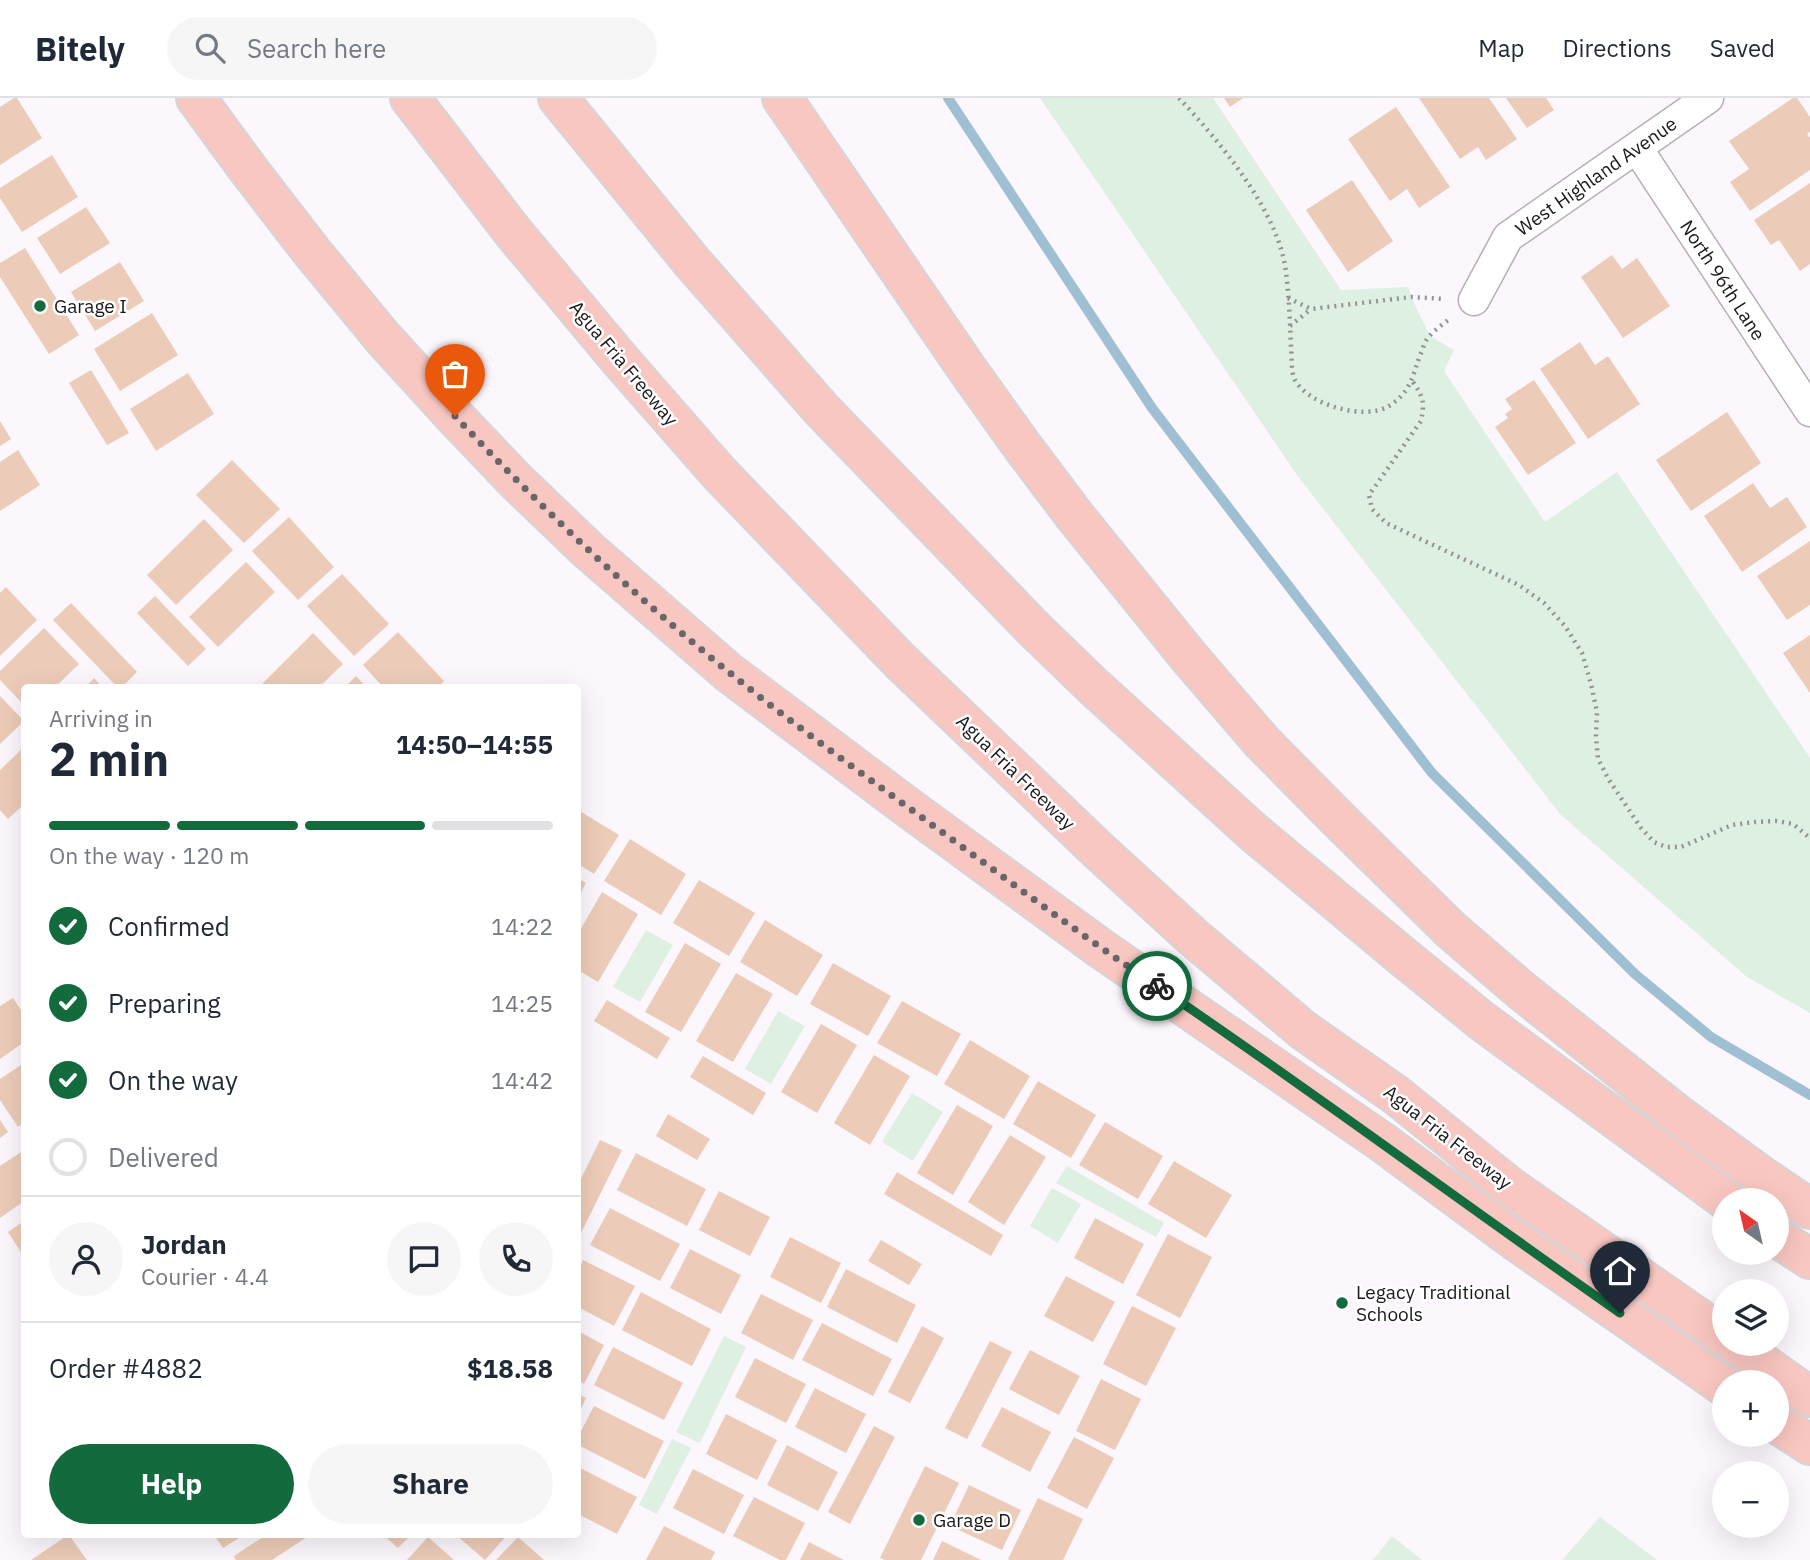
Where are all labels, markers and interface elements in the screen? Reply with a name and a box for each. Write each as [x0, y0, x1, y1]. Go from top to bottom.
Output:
search box [167, 17, 657, 80]
text: Bitely [35, 27, 125, 70]
icon: search [191, 29, 229, 67]
text: Search here [247, 31, 386, 65]
text: Map [1478, 32, 1524, 64]
text: Directions [1562, 32, 1672, 64]
text: Saved [1710, 32, 1775, 64]
street label: West Highland Avenue [1511, 111, 1681, 241]
street label: North 96th Lane [1675, 215, 1771, 345]
place label: Garage I [54, 294, 127, 318]
street label: Agua Fria Freeway [565, 296, 684, 431]
marker: Garage I [32, 298, 48, 314]
pin [425, 344, 485, 416]
icon: bag [436, 355, 474, 393]
text: Arriving in [49, 703, 153, 733]
street label: Agua Fria Freeway [952, 709, 1081, 835]
text: 14:50–14:55 [396, 727, 553, 761]
text: 2 min [49, 729, 169, 789]
text: On the way · 120 m [49, 840, 249, 870]
icon: check [49, 907, 87, 945]
text: Confirmed [108, 909, 230, 943]
text: 14:22 [491, 911, 553, 941]
courier [1122, 951, 1192, 1021]
icon: bike [1138, 967, 1176, 1005]
icon: check [49, 984, 87, 1022]
text: Preparing [108, 986, 221, 1020]
text: 14:25 [491, 988, 553, 1018]
icon: check [49, 1061, 87, 1099]
text: On the way [108, 1063, 238, 1097]
text: 14:42 [491, 1065, 553, 1095]
street label: Agua Fria Freeway [1379, 1080, 1517, 1195]
text: Delivered [108, 1140, 219, 1174]
north arrow [1712, 1188, 1788, 1265]
map controls [1712, 1188, 1789, 1538]
button: person [49, 1222, 123, 1296]
button: chat [387, 1222, 461, 1296]
button: phone [479, 1222, 553, 1296]
text: Jordan [141, 1227, 227, 1261]
pin [1590, 1241, 1650, 1313]
icon: home [1601, 1252, 1639, 1290]
text: Courier · 4.4 [141, 1261, 269, 1291]
button: layers [1712, 1279, 1789, 1356]
place label: Legacy Traditional Schools [1356, 1280, 1510, 1326]
marker: Legacy Traditional Schools [1334, 1295, 1350, 1311]
text: Order #4882 [49, 1351, 203, 1385]
text: $18.58 [467, 1351, 553, 1385]
button: + [1712, 1370, 1789, 1447]
button: Help [49, 1444, 294, 1524]
button: Share [308, 1444, 553, 1524]
button: − [1712, 1461, 1789, 1538]
place label: Garage D [933, 1508, 1011, 1532]
marker: Garage D [911, 1512, 927, 1528]

